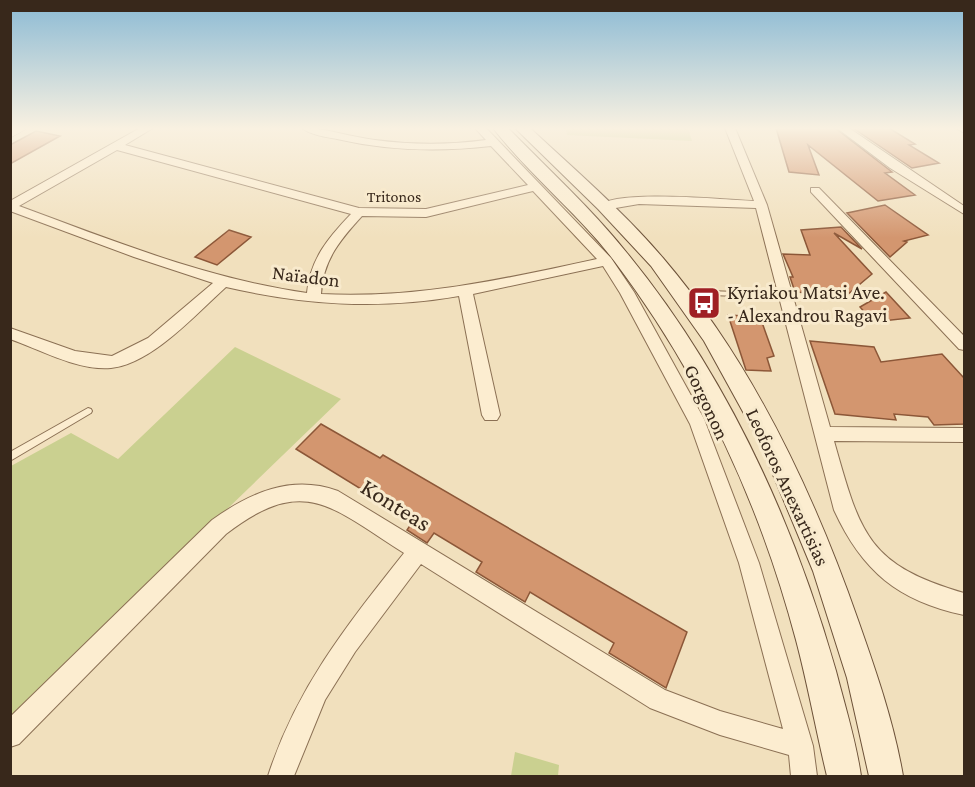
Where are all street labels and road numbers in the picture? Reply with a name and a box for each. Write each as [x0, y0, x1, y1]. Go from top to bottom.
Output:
street label: Tritonos [367, 188, 421, 205]
street label: Naïadon [271, 261, 341, 291]
street label: Gorgonon [679, 361, 734, 444]
street label: Leoforos Anexartisias [742, 405, 834, 569]
street label: Konteas [356, 473, 436, 536]

